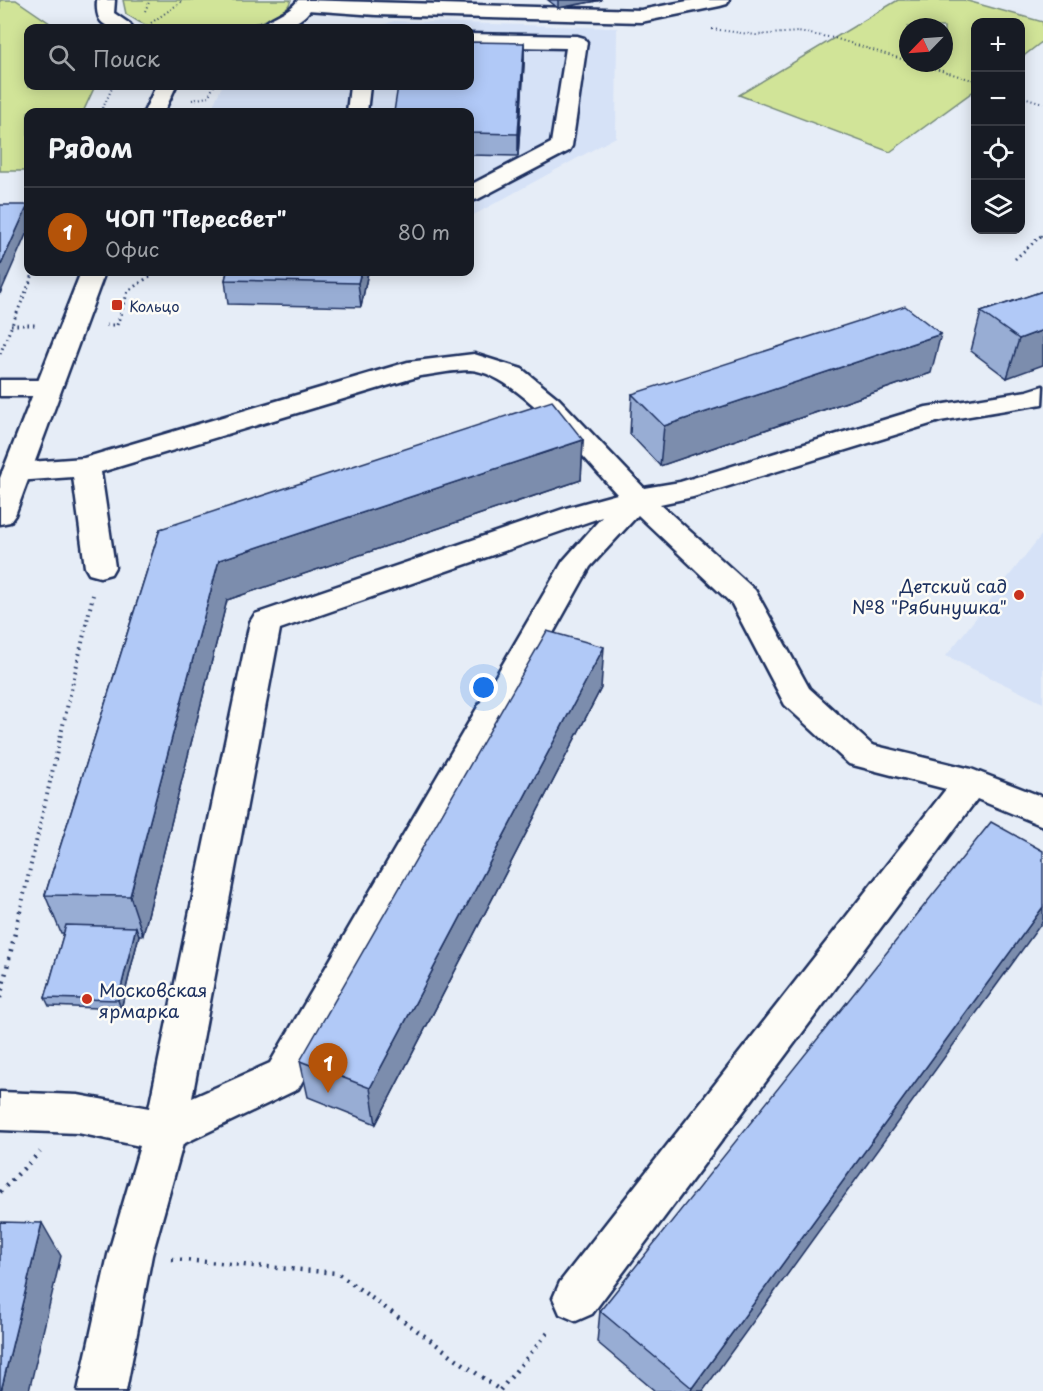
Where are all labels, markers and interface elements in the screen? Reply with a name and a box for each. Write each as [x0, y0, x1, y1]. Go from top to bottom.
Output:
north arrow [899, 18, 953, 72]
map controls [971, 18, 1025, 234]
button: + [971, 18, 1025, 72]
search box [24, 24, 474, 90]
icon: search [45, 41, 78, 74]
text: Поиск [93, 41, 160, 74]
button: − [971, 72, 1025, 126]
button: locate [971, 126, 1025, 180]
text: Рядом [48, 128, 133, 167]
button: layers [971, 180, 1025, 234]
text: ЧОП "Пересвет" [105, 201, 287, 234]
text: 1 [63, 217, 72, 247]
text: 80 m [398, 217, 450, 247]
text: Офис [105, 234, 159, 264]
place label: Кольцо [129, 294, 180, 317]
marker: Кольцо [110, 298, 124, 312]
place label: Детский сад №8 "Рябинушка" [852, 572, 1007, 620]
marker: Детский сад №8 "Рябинушка" [1012, 588, 1026, 602]
your location [469, 673, 498, 702]
place label: Московская ярмарка [99, 976, 207, 1024]
marker: Московская ярмарка [80, 992, 94, 1006]
pin: 1 [308, 1044, 348, 1093]

